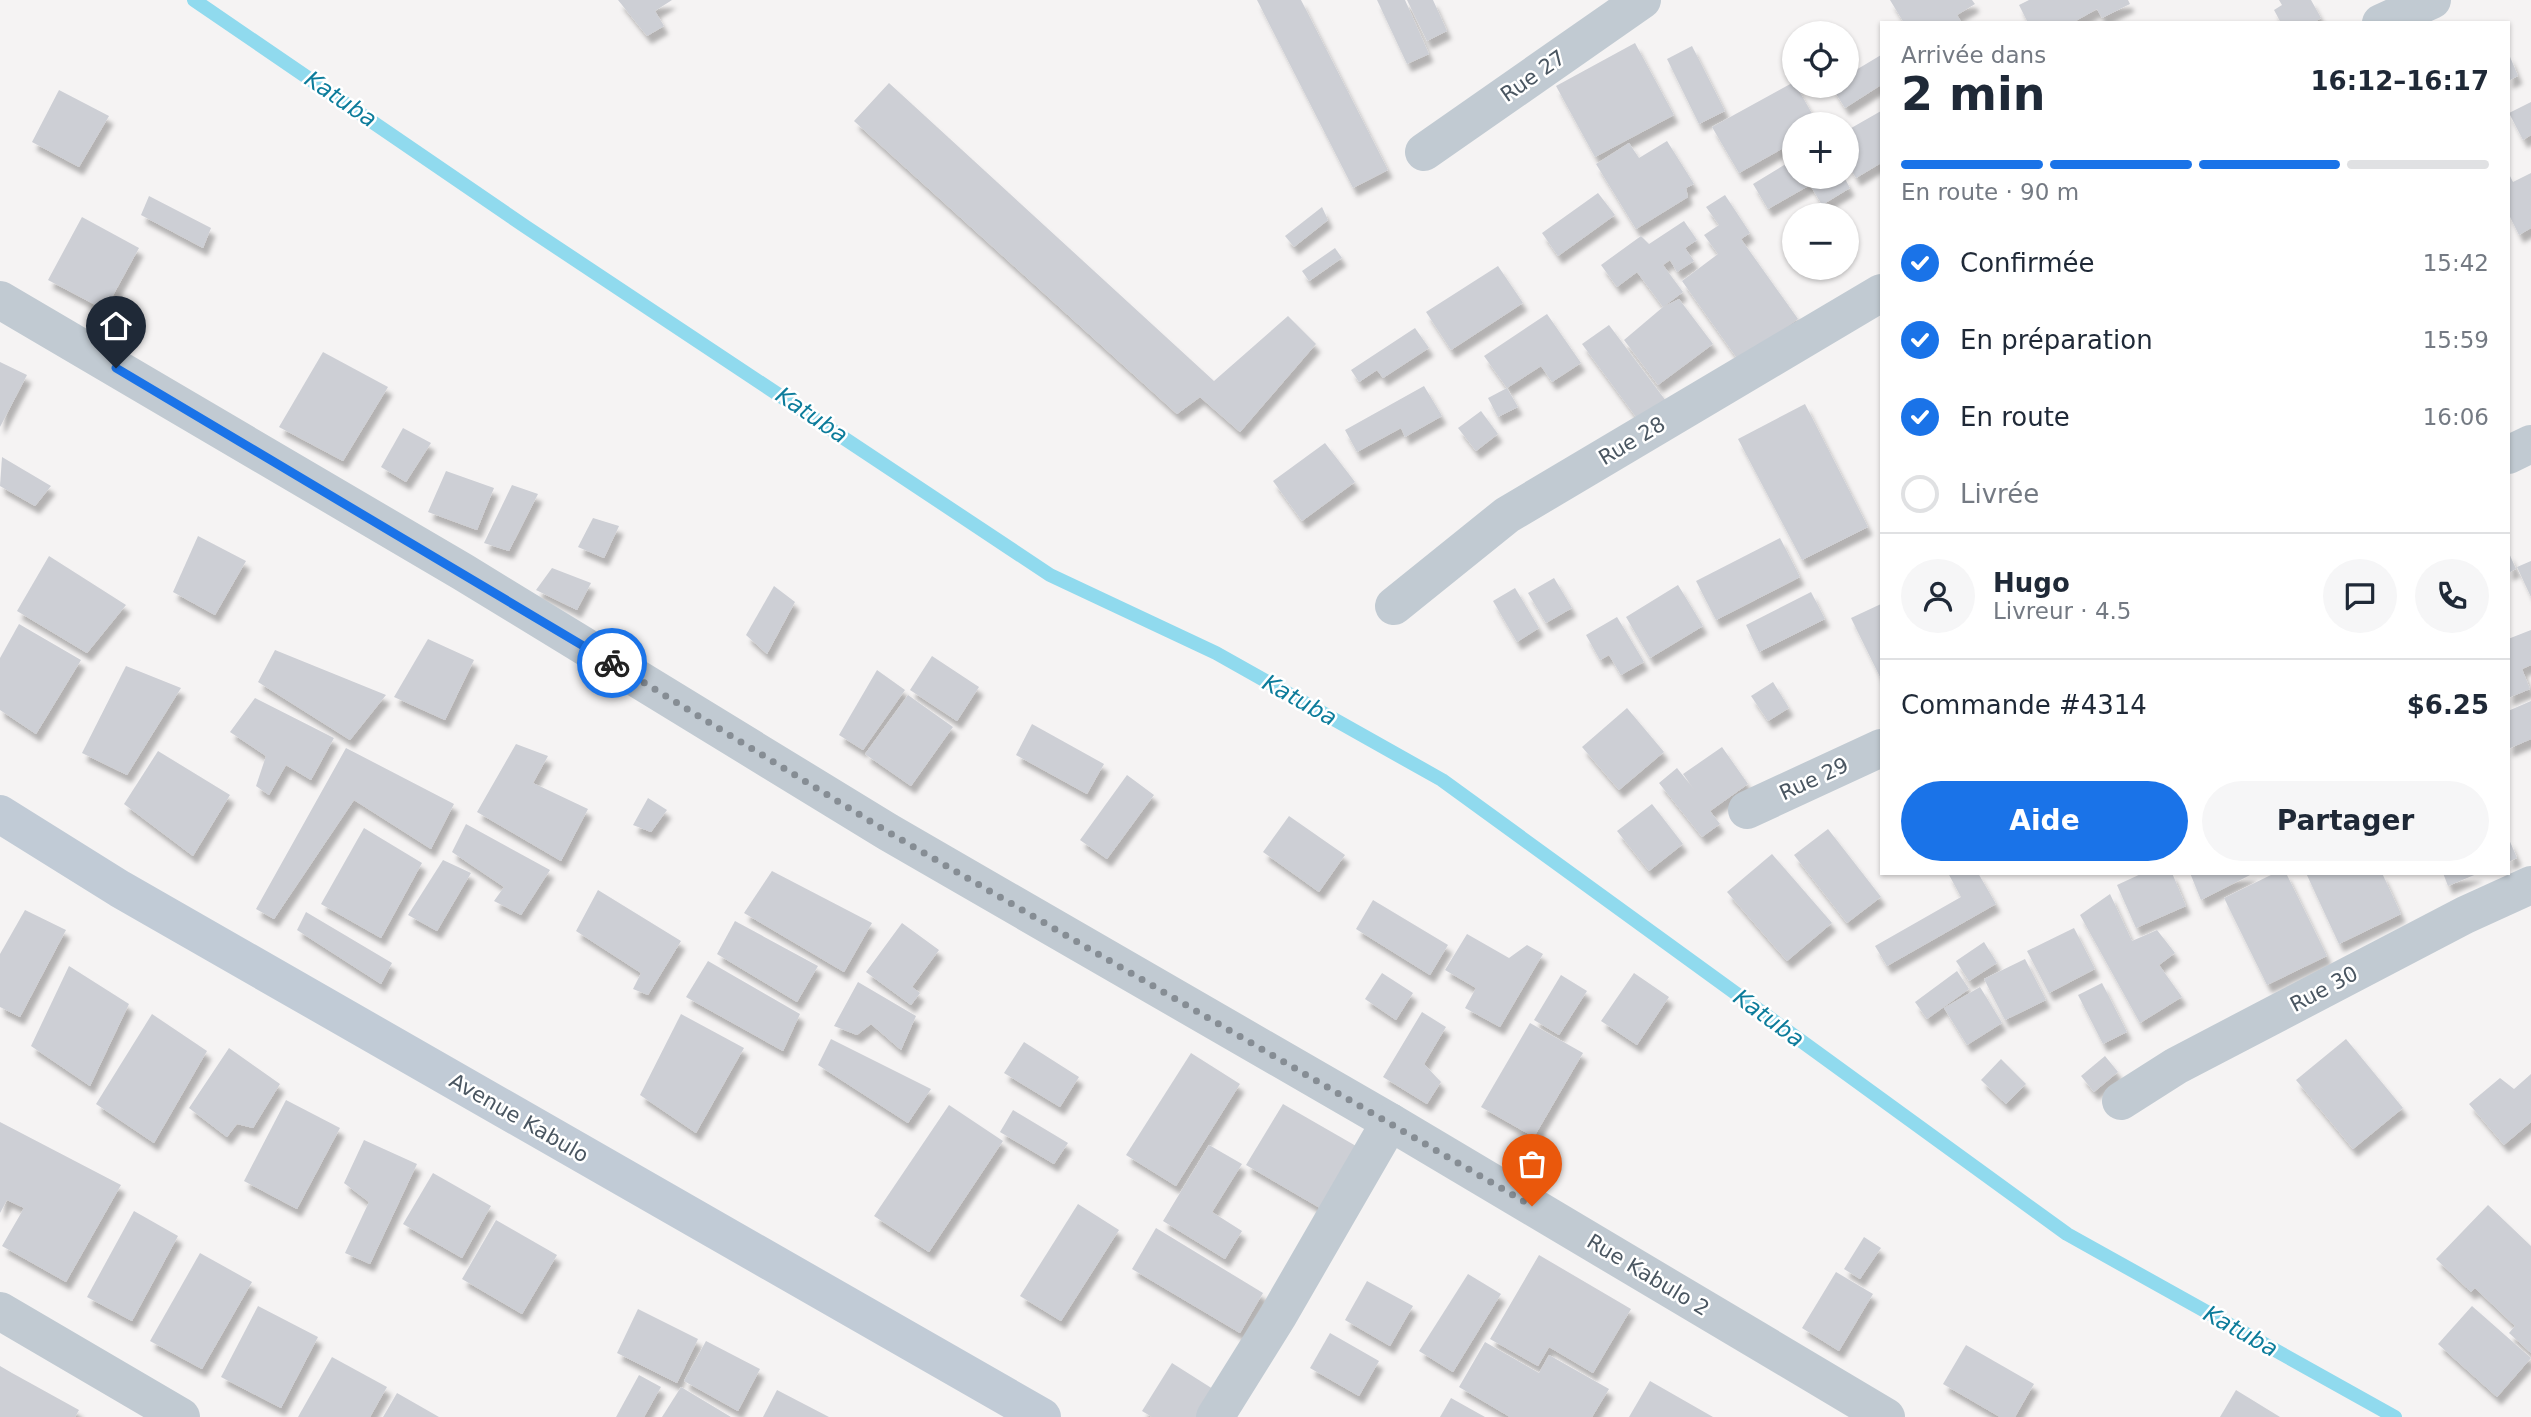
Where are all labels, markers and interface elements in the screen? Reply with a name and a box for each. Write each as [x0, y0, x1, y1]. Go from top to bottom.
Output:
map controls [1782, 21, 1859, 280]
button: locate [1782, 21, 1859, 98]
text: Arrivée dans [1901, 42, 2046, 68]
street label: Rue 27 [1496, 45, 1570, 107]
water label: Katuba [300, 66, 382, 132]
text: 16:12–16:17 [2310, 66, 2489, 96]
text: 2 min [1901, 67, 2045, 121]
button: + [1782, 112, 1859, 189]
text: En route · 90 m [1901, 179, 2079, 205]
button: − [1782, 203, 1859, 280]
icon: check [1901, 244, 1939, 282]
text: Confirmée [1960, 248, 2094, 278]
text: 15:42 [2423, 250, 2489, 276]
pin [86, 296, 146, 368]
icon: home [97, 307, 135, 345]
icon: check [1901, 321, 1939, 359]
text: En préparation [1960, 325, 2153, 355]
text: 15:59 [2423, 327, 2489, 353]
water label: Katuba [771, 382, 853, 448]
icon: check [1901, 398, 1939, 436]
text: En route [1960, 402, 2070, 432]
text: 16:06 [2423, 404, 2489, 430]
street label: Rue 28 [1594, 412, 1670, 470]
text: Livrée [1960, 479, 2039, 509]
button: person [1901, 559, 1975, 633]
button: chat [2323, 559, 2397, 633]
button: phone [2415, 559, 2489, 633]
text: Hugo [1993, 568, 2070, 598]
text: Livreur · 4.5 [1993, 598, 2131, 624]
courier [577, 628, 647, 698]
icon: bike [593, 644, 631, 682]
water label: Katuba [1258, 669, 1342, 731]
text: Commande #4314 [1901, 690, 2147, 720]
text: $6.25 [2407, 690, 2489, 720]
street label: Rue 29 [1776, 753, 1852, 805]
button: Aide [1901, 781, 2188, 861]
button: Partager [2202, 781, 2489, 861]
street label: Rue 30 [2286, 961, 2362, 1017]
water label: Katuba [1729, 984, 1809, 1052]
street label: Avenue Kabulo [445, 1069, 593, 1167]
pin [1502, 1134, 1562, 1206]
icon: bag [1513, 1145, 1551, 1183]
street label: Rue Kabulo 2 [1583, 1229, 1713, 1321]
water label: Katuba [2199, 1300, 2283, 1362]

